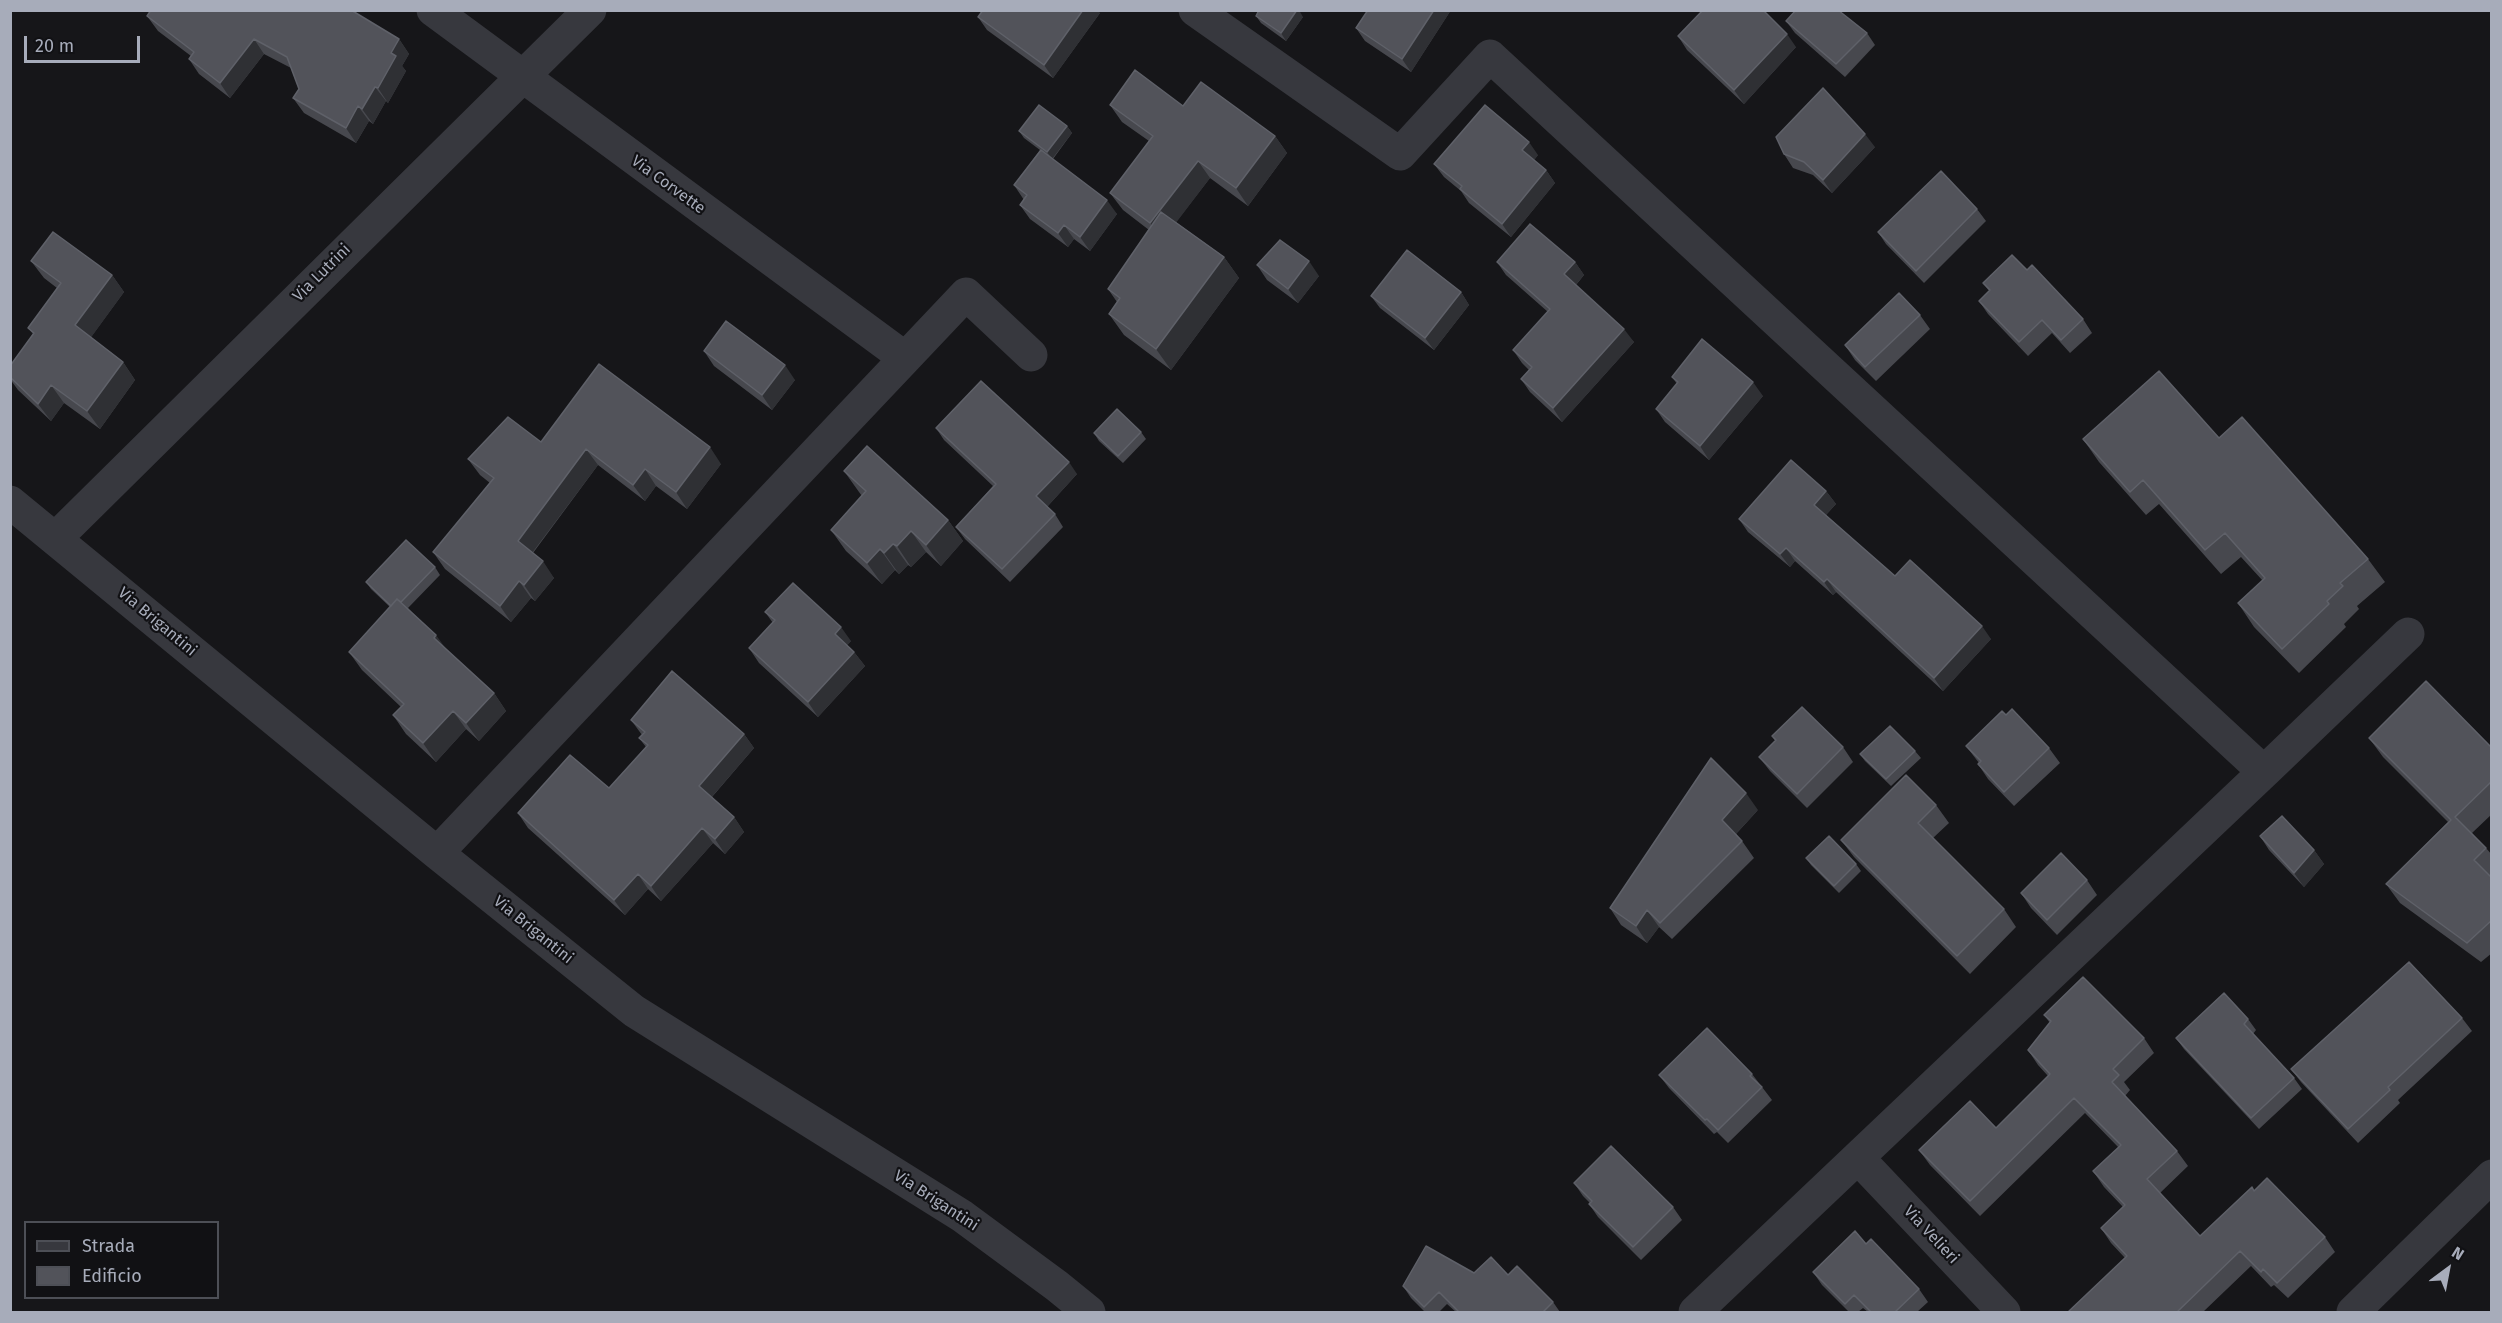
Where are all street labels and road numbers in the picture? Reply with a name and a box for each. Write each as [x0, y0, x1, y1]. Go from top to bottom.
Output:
street label: Via Corvette [627, 152, 709, 218]
street label: Via Lutrini [289, 240, 355, 306]
street label: Via Brigantini [114, 583, 200, 661]
street label: Via Brigantini [489, 892, 577, 968]
street label: Via Brigantini [890, 1167, 982, 1235]
street label: Via Velieri [1899, 1202, 1963, 1268]

